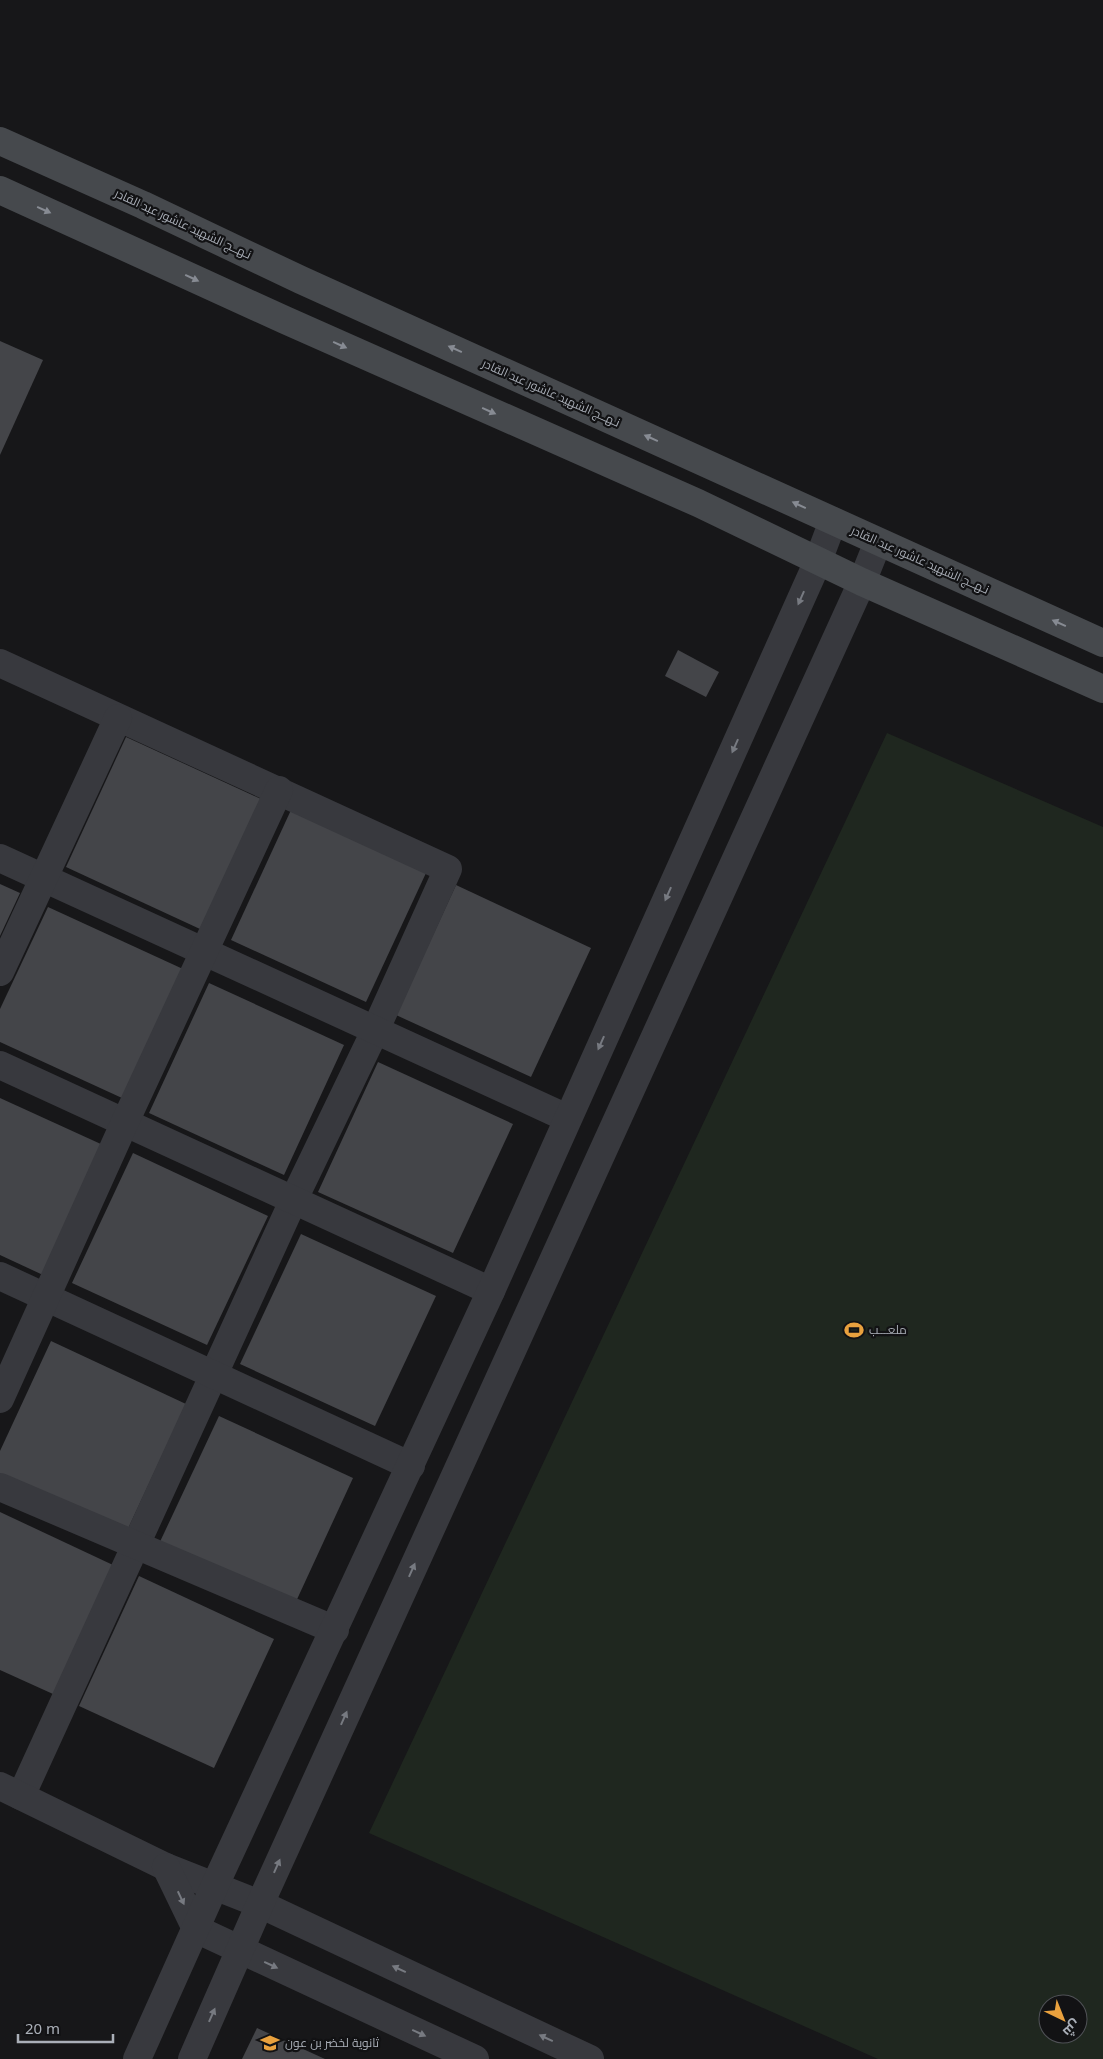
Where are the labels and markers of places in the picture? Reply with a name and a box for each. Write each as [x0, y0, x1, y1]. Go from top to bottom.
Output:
sports icon: ملعـــب [843, 1319, 865, 1341]
place label: ملعـــب [869, 1321, 907, 1338]
school or university icon: ثانوية لخضر بن عون [259, 2032, 281, 2054]
place label: ثانوية لخضر بن عون [285, 2034, 380, 2051]

